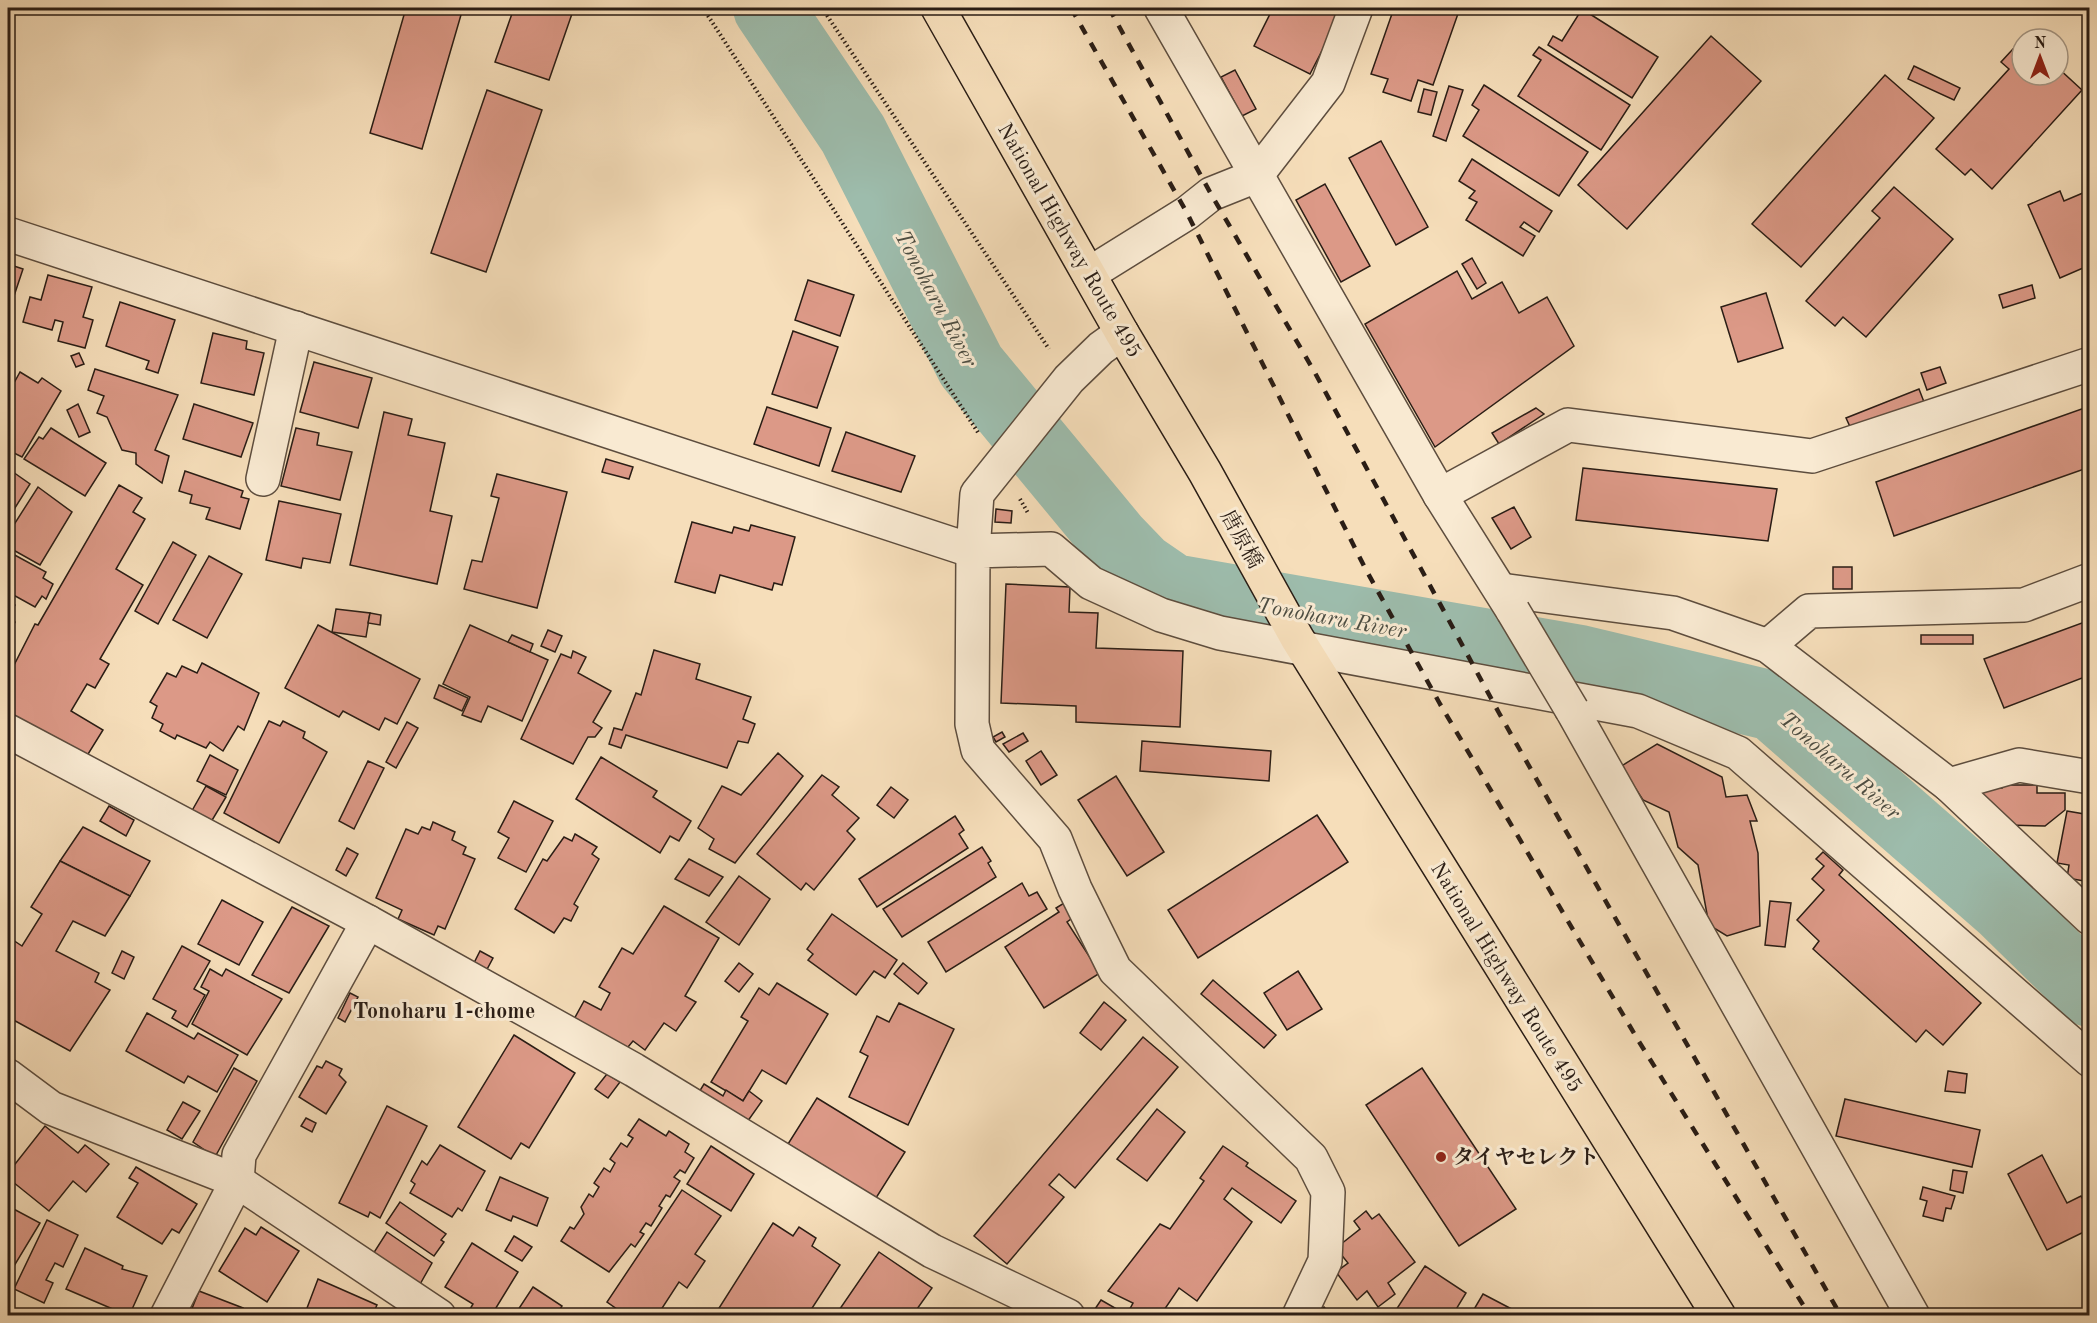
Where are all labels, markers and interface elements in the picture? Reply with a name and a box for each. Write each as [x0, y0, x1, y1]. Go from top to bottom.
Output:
north arrow [2010, 27, 2070, 87]
text: N [2034, 36, 2047, 52]
street label: National Highway Route 495 [993, 120, 1145, 362]
water label: Tonoharu River [890, 227, 981, 371]
street label: 唐原橋 [1216, 506, 1267, 572]
water label: Tonoharu River [1255, 595, 1409, 643]
water label: Tonoharu River [1775, 709, 1904, 825]
street label: National Highway Route 495 [1426, 859, 1585, 1097]
district label: Tonoharu 1-chome [353, 1001, 535, 1023]
place label: タイヤセレクト [1453, 1147, 1599, 1169]
marker: タイヤセレクト [1434, 1150, 1448, 1164]

